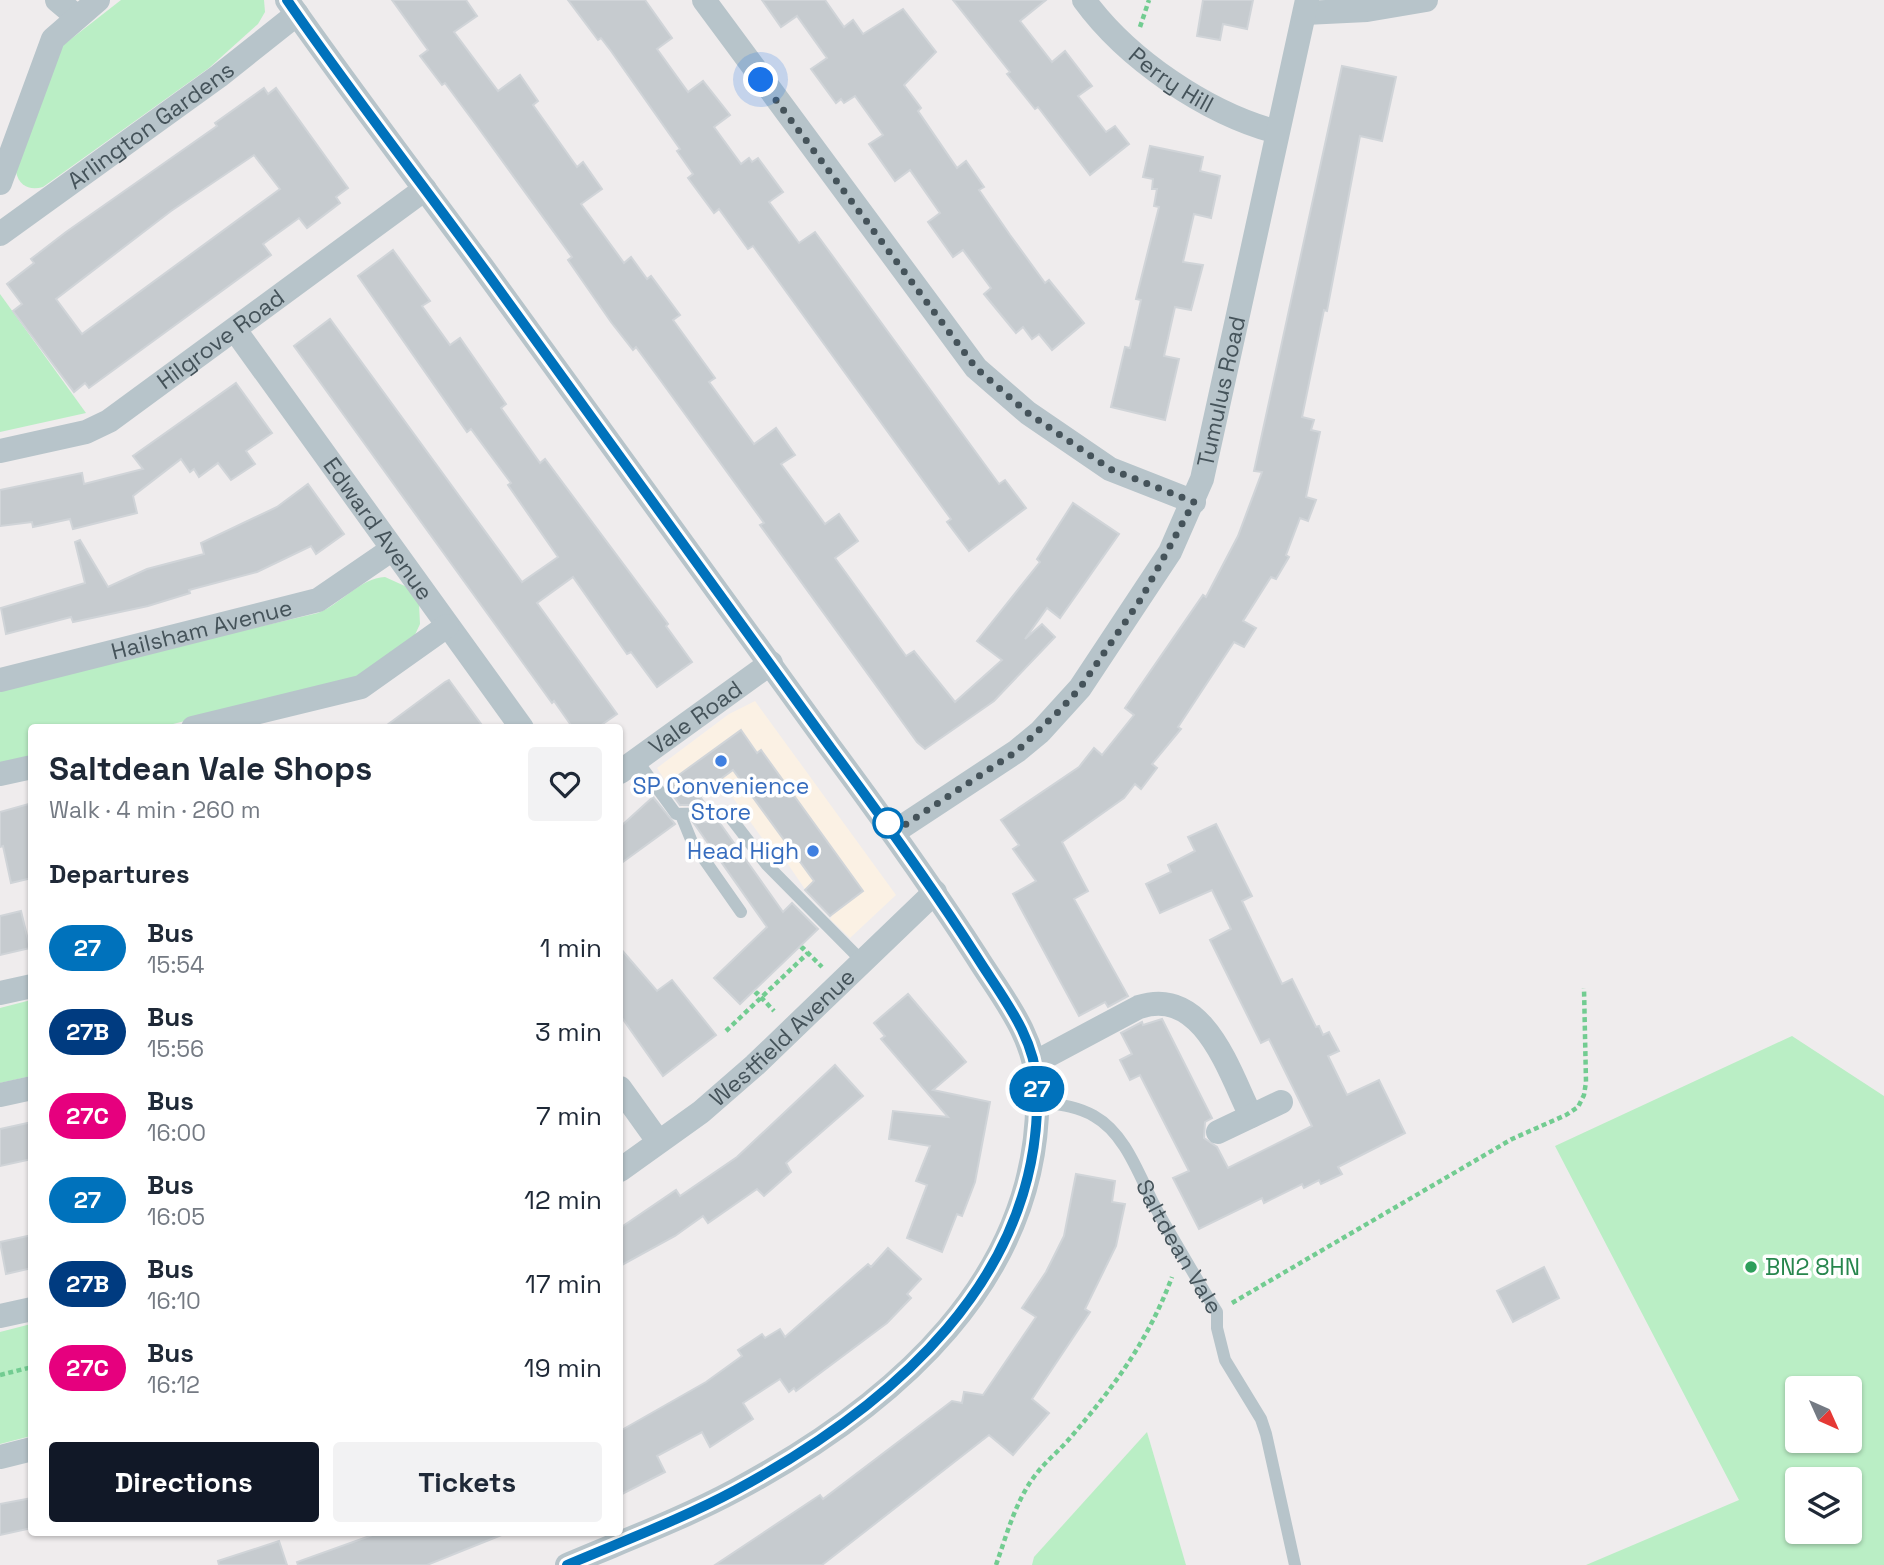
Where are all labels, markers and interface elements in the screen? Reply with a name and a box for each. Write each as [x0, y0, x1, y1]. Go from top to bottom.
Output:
street label: Perry Hill [1122, 40, 1219, 119]
street label: Arlington Gardens [61, 55, 240, 196]
your location [743, 62, 778, 97]
street label: Hilgrove Road [151, 282, 290, 396]
street label: Tumulus Road [1190, 313, 1252, 470]
street label: Edward Avenue [317, 451, 440, 606]
street label: Hailsham Avenue [108, 592, 295, 666]
street label: Vale Road [643, 674, 748, 761]
button: heart [528, 747, 602, 821]
text: Saltdean Vale Shops [49, 748, 372, 790]
marker: SP Convenience Store [713, 753, 729, 769]
place label: SP Convenience Store [633, 771, 809, 827]
text: Walk · 4 min · 260 m [49, 795, 261, 825]
unlabelled marker [873, 808, 903, 838]
place label: Head High [687, 836, 799, 866]
marker: Head High [805, 843, 821, 859]
text: Departures [49, 857, 190, 891]
text: Bus [147, 916, 194, 950]
text: 1 min [540, 931, 602, 965]
text: 27 [74, 932, 101, 963]
text: 15:54 [147, 950, 204, 980]
street label: Westfield Avenue [703, 962, 861, 1113]
text: Bus [147, 1000, 194, 1034]
text: 3 min [535, 1015, 602, 1049]
text: 27B [66, 1016, 109, 1047]
text: 15:56 [147, 1034, 204, 1064]
line badge: 27 [1006, 1066, 1068, 1112]
text: 27 [1023, 1073, 1051, 1104]
text: Bus [147, 1084, 194, 1118]
text: 7 min [536, 1099, 602, 1133]
text: 27C [66, 1100, 109, 1131]
text: 16:00 [147, 1118, 206, 1148]
text: Bus [147, 1168, 194, 1202]
street label: Saltdean Vale [1129, 1175, 1230, 1320]
text: 12 min [524, 1183, 602, 1217]
text: 27 [74, 1184, 101, 1215]
text: 16:05 [147, 1202, 205, 1232]
text: Bus [147, 1252, 194, 1286]
place label: BN2 8HN [1765, 1252, 1860, 1282]
marker: BN2 8HN [1743, 1259, 1759, 1275]
text: 17 min [525, 1267, 602, 1301]
text: 27B [66, 1268, 109, 1299]
text: 16:10 [147, 1286, 201, 1316]
text: Bus [147, 1336, 194, 1370]
text: 19 min [524, 1351, 602, 1385]
text: 27C [66, 1352, 109, 1383]
text: 16:12 [147, 1370, 200, 1400]
north arrow [1785, 1376, 1862, 1452]
map controls [1785, 1376, 1862, 1544]
button: Directions [49, 1442, 319, 1522]
button: Tickets [333, 1442, 602, 1522]
button: layers [1785, 1467, 1862, 1544]

